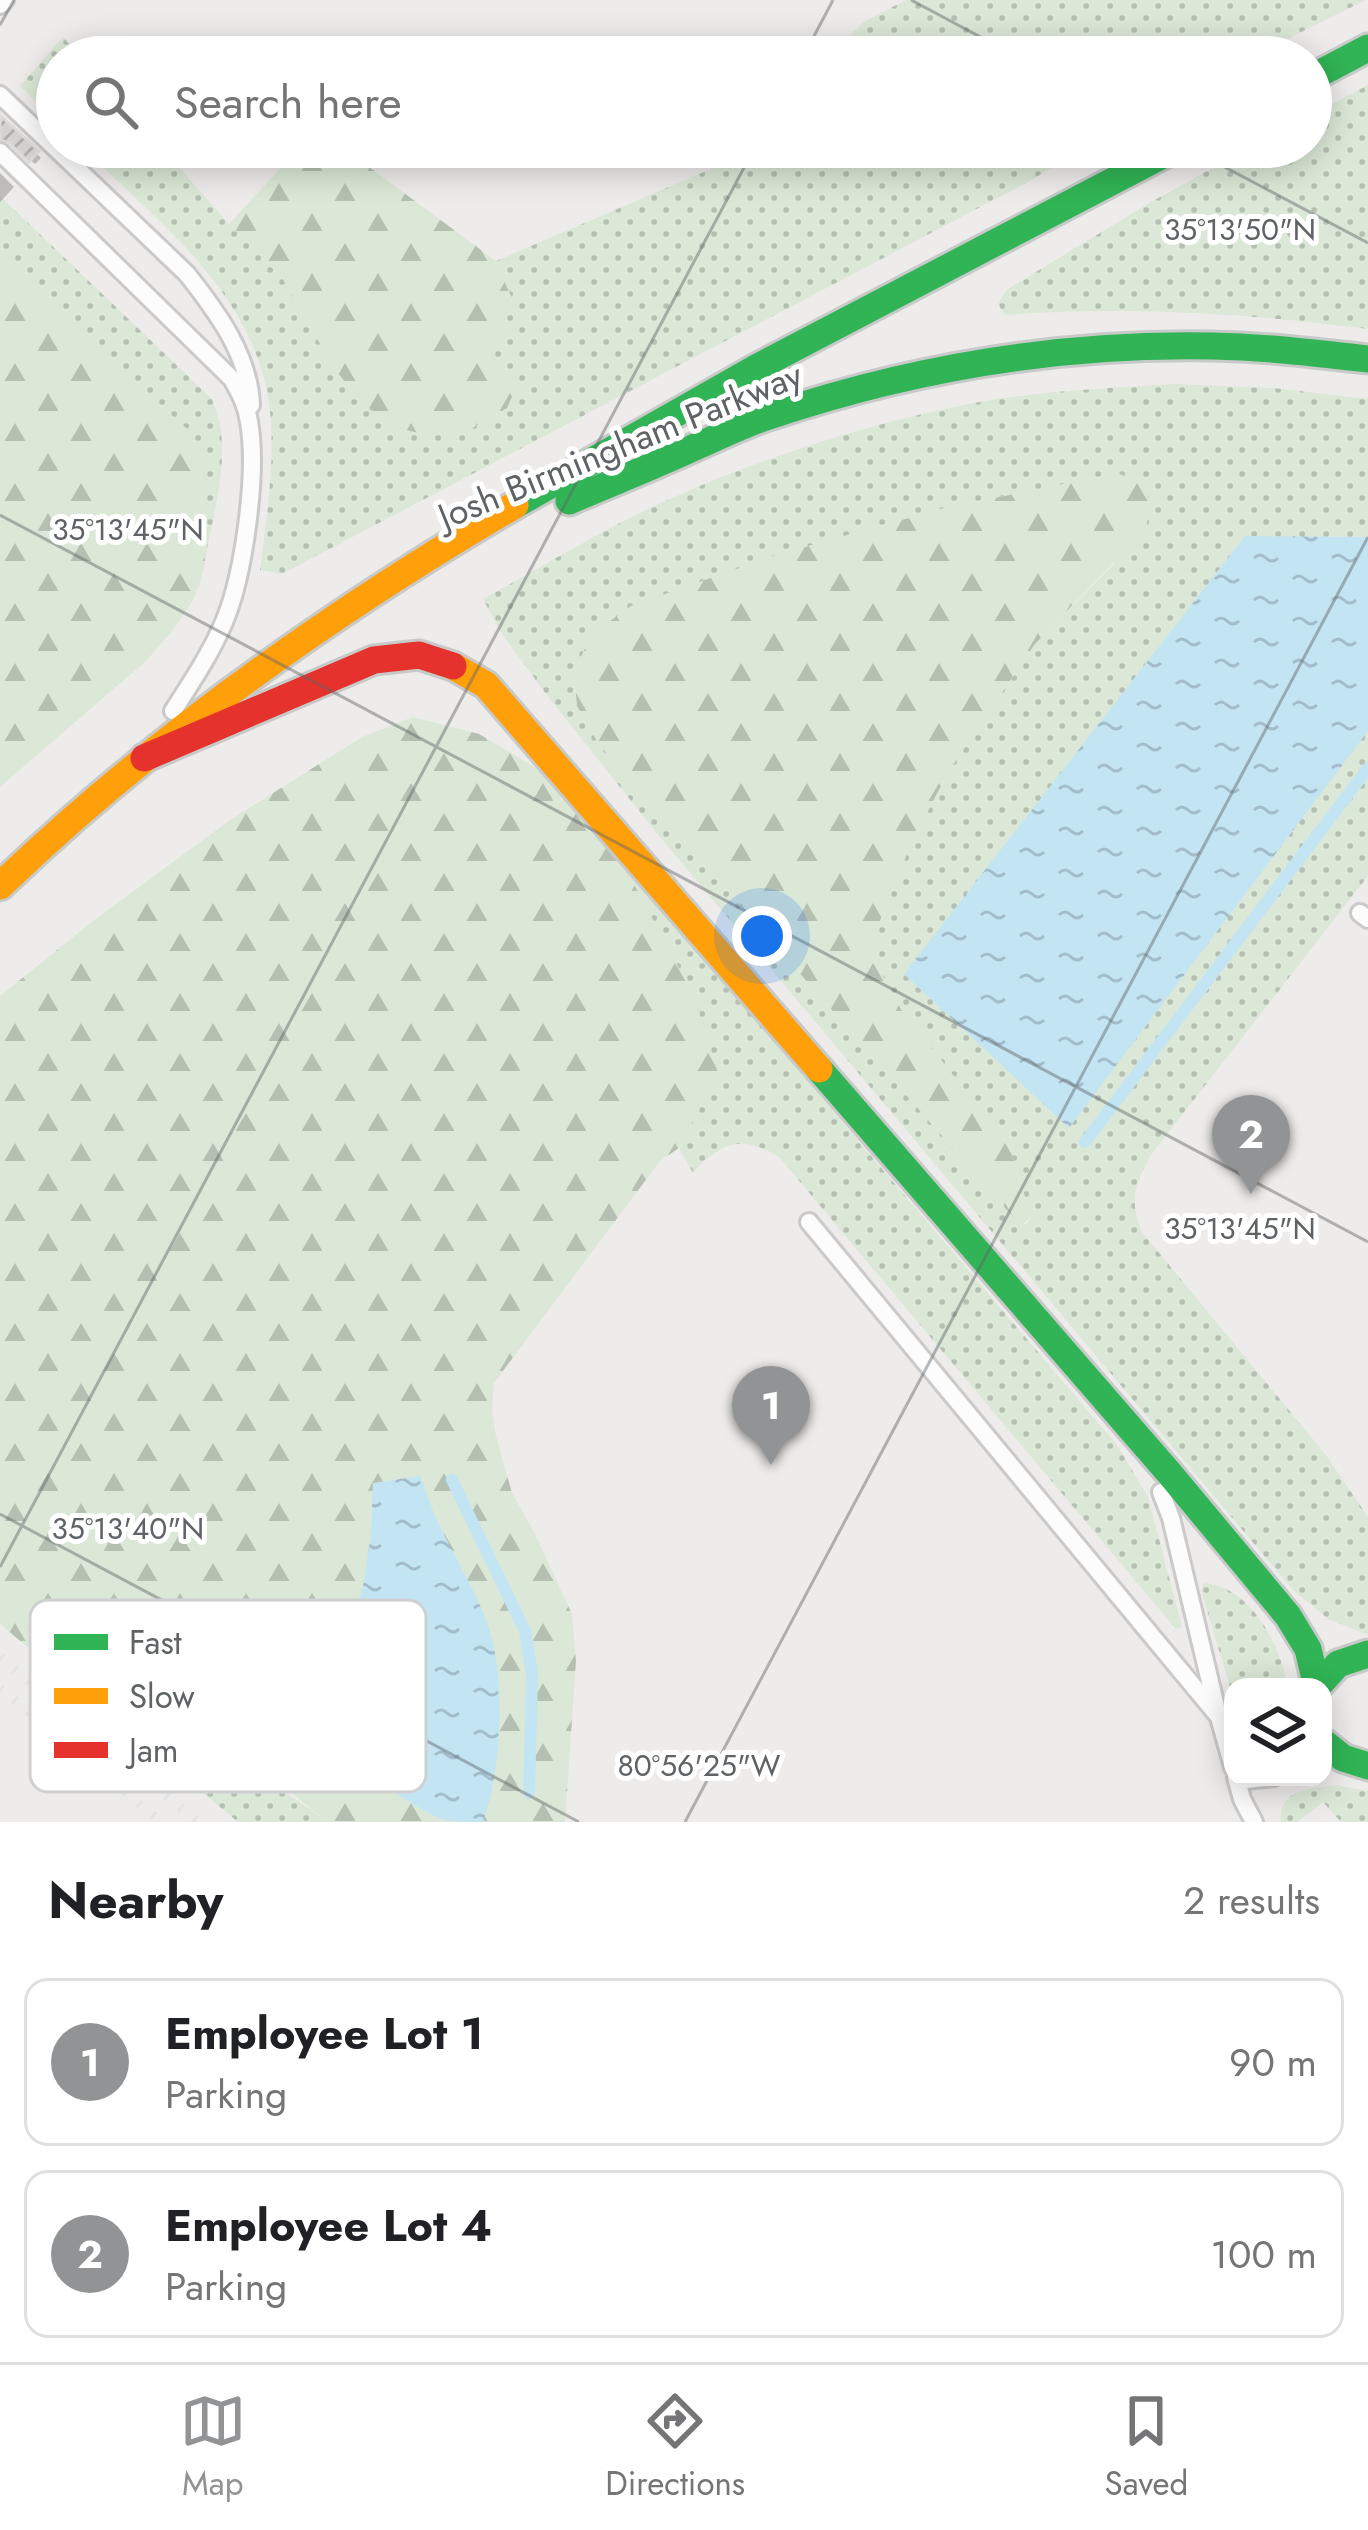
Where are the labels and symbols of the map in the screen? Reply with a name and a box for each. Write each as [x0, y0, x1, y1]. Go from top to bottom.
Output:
text: 35°13'50"N [1164, 208, 1316, 251]
street label: Josh Birmingham Parkway [426, 348, 810, 543]
text: 35°13'45"N [52, 508, 204, 551]
your location [732, 906, 792, 966]
pin: 2 [1212, 1095, 1290, 1194]
text: 35°13'45"N [1164, 1207, 1316, 1250]
pin: 1 [732, 1366, 810, 1465]
text: 35°13'40"N [52, 1507, 204, 1550]
legend [30, 1600, 426, 1792]
text: Fast [129, 1619, 182, 1666]
text: Slow [129, 1673, 195, 1720]
text: Jam [125, 1727, 179, 1774]
text: 80°56'25"W [617, 1744, 781, 1787]

